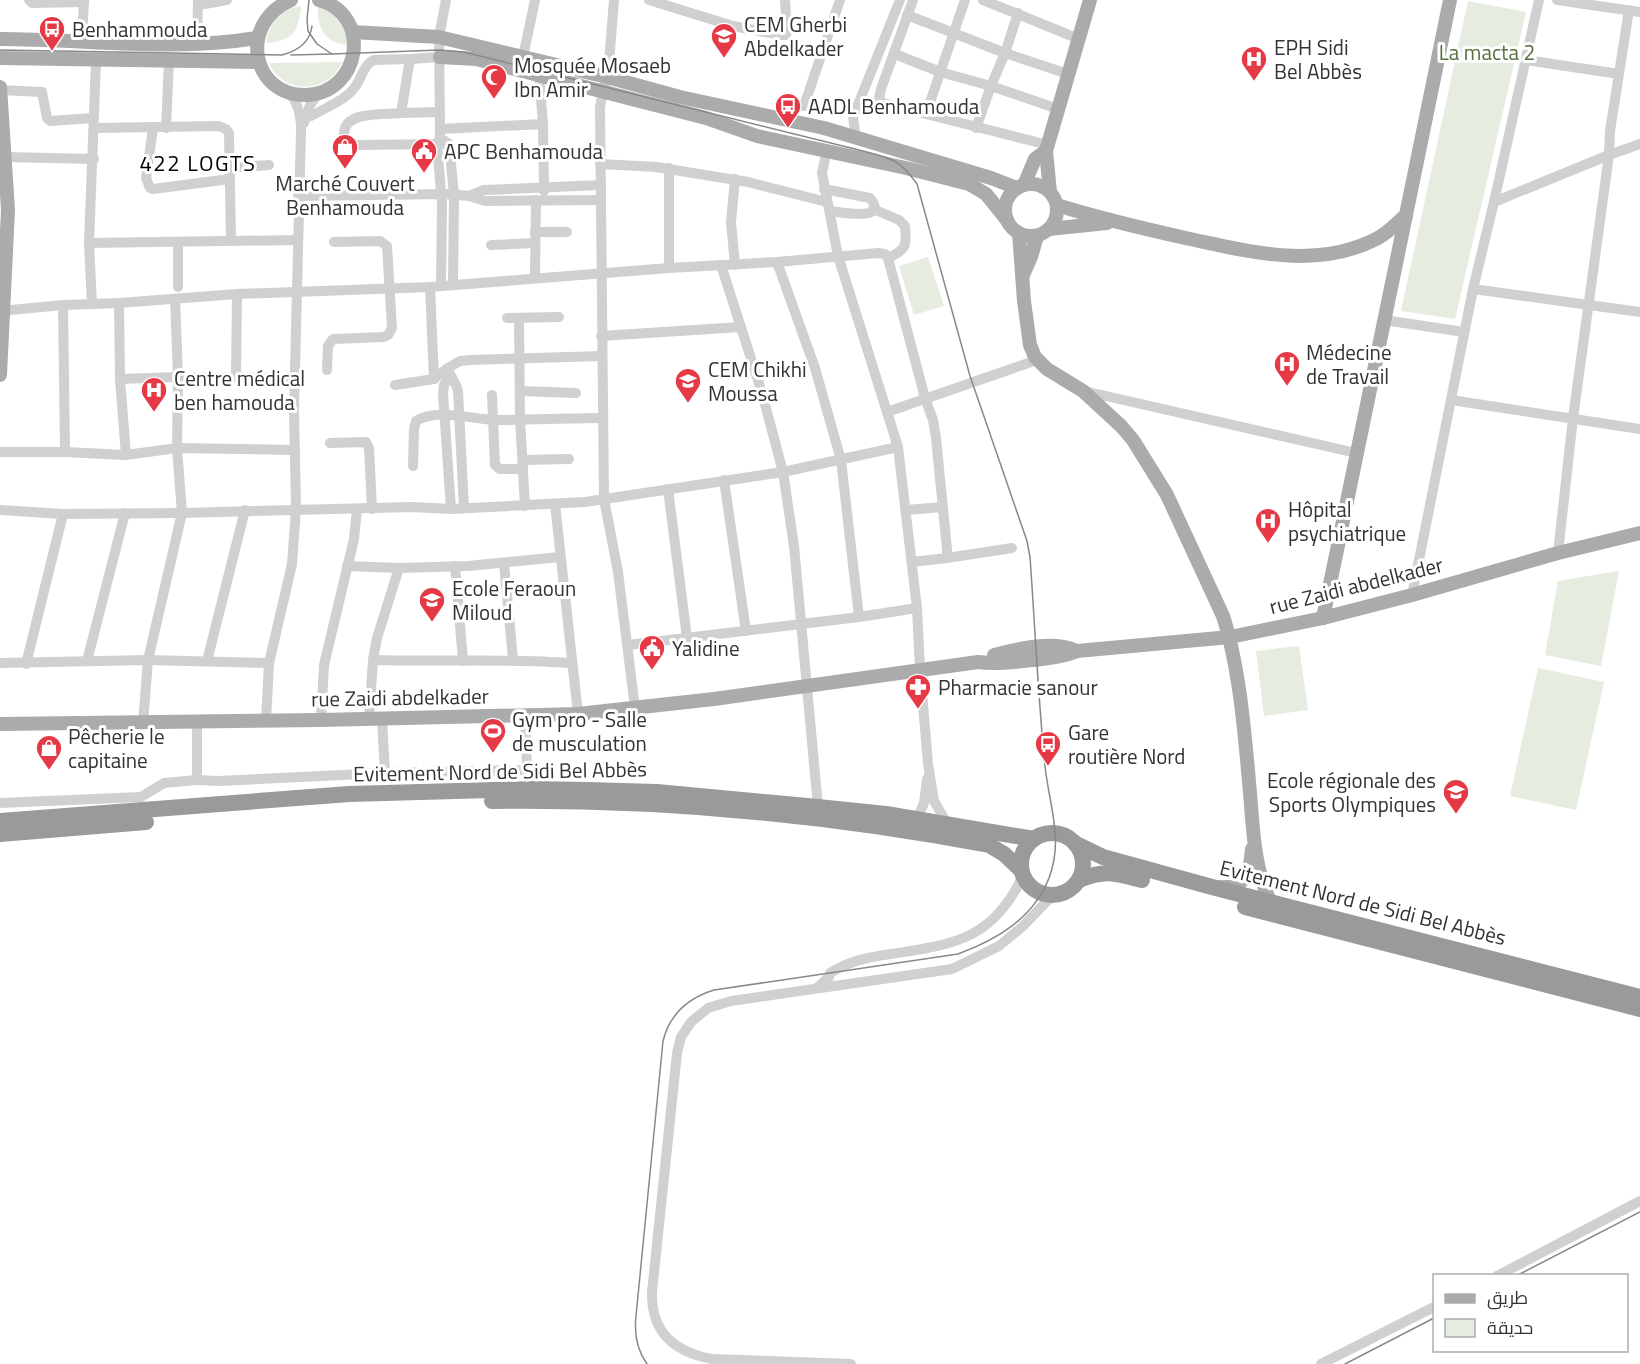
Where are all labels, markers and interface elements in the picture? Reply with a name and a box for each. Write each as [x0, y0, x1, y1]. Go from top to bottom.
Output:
place label: CEM Gherbi Abdelkader [744, 8, 847, 64]
place label: Benhammouda [72, 13, 208, 45]
bus stop icon: Benhammouda [37, 14, 67, 52]
school or university icon: CEM Gherbi Abdelkader [709, 21, 739, 59]
place label: EPH Sidi Bel Abbès [1274, 31, 1362, 87]
park label: La macta 2 [1439, 36, 1535, 68]
hospital icon: EPH Sidi Bel Abbès [1239, 44, 1269, 82]
place label: Mosquée Mosaeb Ibn Amir [514, 49, 671, 105]
mosque icon: Mosquée Mosaeb Ibn Amir [479, 62, 509, 100]
place label: AADL Benhamouda [808, 90, 980, 122]
bus stop icon: AADL Benhamouda [773, 91, 803, 129]
shop icon: Marché Couvert Benhamouda [330, 132, 360, 170]
place label: APC Benhamouda [444, 135, 604, 167]
public building icon: APC Benhamouda [409, 136, 439, 174]
district label: 422 LOGTS [140, 146, 256, 180]
place label: Marché Couvert Benhamouda [275, 167, 415, 223]
place label: Médecine de Travail [1306, 336, 1392, 392]
hospital icon: Médecine de Travail [1272, 349, 1302, 387]
place label: CEM Chikhi Moussa [708, 353, 807, 409]
place label: Centre médical ben hamouda [174, 362, 305, 418]
school or university icon: CEM Chikhi Moussa [673, 366, 703, 404]
hospital icon: Centre médical ben hamouda [139, 375, 169, 413]
place label: Hôpital psychiatrique [1288, 493, 1406, 549]
hospital icon: Hôpital psychiatrique [1253, 506, 1283, 544]
street label: rue Zaidi abdelkader [1266, 548, 1446, 622]
place label: Ecole Feraoun Miloud [452, 572, 576, 628]
school or university icon: Ecole Feraoun Miloud [417, 585, 447, 623]
place label: Yalidine [672, 632, 740, 664]
public building icon: Yalidine [637, 633, 667, 671]
place label: Pharmacie sanour [938, 671, 1098, 703]
pharmacy icon: Pharmacie sanour [903, 672, 933, 710]
street label: rue Zaidi abdelkader [311, 679, 489, 715]
place label: Gym pro - Salle de musculation [512, 703, 647, 759]
sports icon: Gym pro - Salle de musculation [478, 716, 508, 754]
place label: Gare routière Nord [1068, 716, 1185, 772]
place label: Pêcherie le capitaine [68, 720, 165, 776]
bus stop icon: Gare routière Nord [1033, 729, 1063, 767]
shop icon: Pêcherie le capitaine [34, 733, 64, 771]
street label: Evitement Nord de Sidi Bel Abbès [353, 752, 647, 790]
place label: Ecole régionale des Sports Olympiques [1267, 764, 1436, 820]
school or university icon: Ecole régionale des Sports Olympiques [1441, 777, 1471, 815]
street label: Evitement Nord de Sidi Bel Abbès [1217, 851, 1509, 953]
legend [1433, 1274, 1628, 1352]
text: طريق [1487, 1284, 1528, 1311]
text: حديقة [1487, 1314, 1533, 1341]

